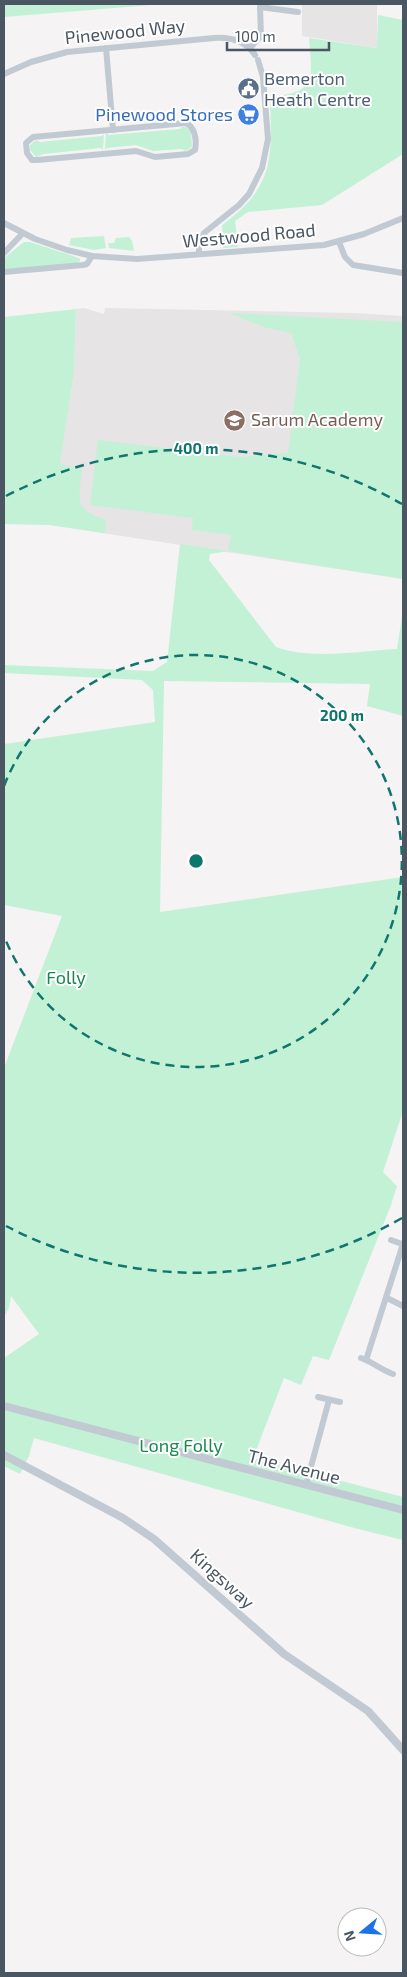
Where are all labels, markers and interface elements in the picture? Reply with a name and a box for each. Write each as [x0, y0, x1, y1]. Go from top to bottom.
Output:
street label: Pinewood Way [64, 14, 187, 48]
scale bar [227, 20, 330, 52]
text: 100 m [235, 27, 276, 45]
place label: Bemerton Heath Centre [264, 67, 371, 110]
public building icon: Bemerton Heath Centre [236, 77, 260, 101]
place label: Pinewood Stores [95, 103, 233, 125]
supermarket icon: Pinewood Stores [237, 103, 261, 127]
street label: Westwood Road [181, 218, 316, 252]
school or university icon: Sarum Academy [223, 408, 247, 432]
place label: Sarum Academy [251, 408, 383, 430]
text: 400 m [174, 439, 218, 457]
text: 200 m [320, 706, 364, 724]
centre of rings [187, 852, 205, 870]
park label: Folly [46, 966, 86, 988]
park label: Long Folly [139, 1434, 223, 1456]
street label: The Avenue [246, 1444, 343, 1488]
street label: Kingsway [186, 1544, 260, 1613]
north arrow [337, 1907, 387, 1957]
text: N [340, 1929, 359, 1944]

